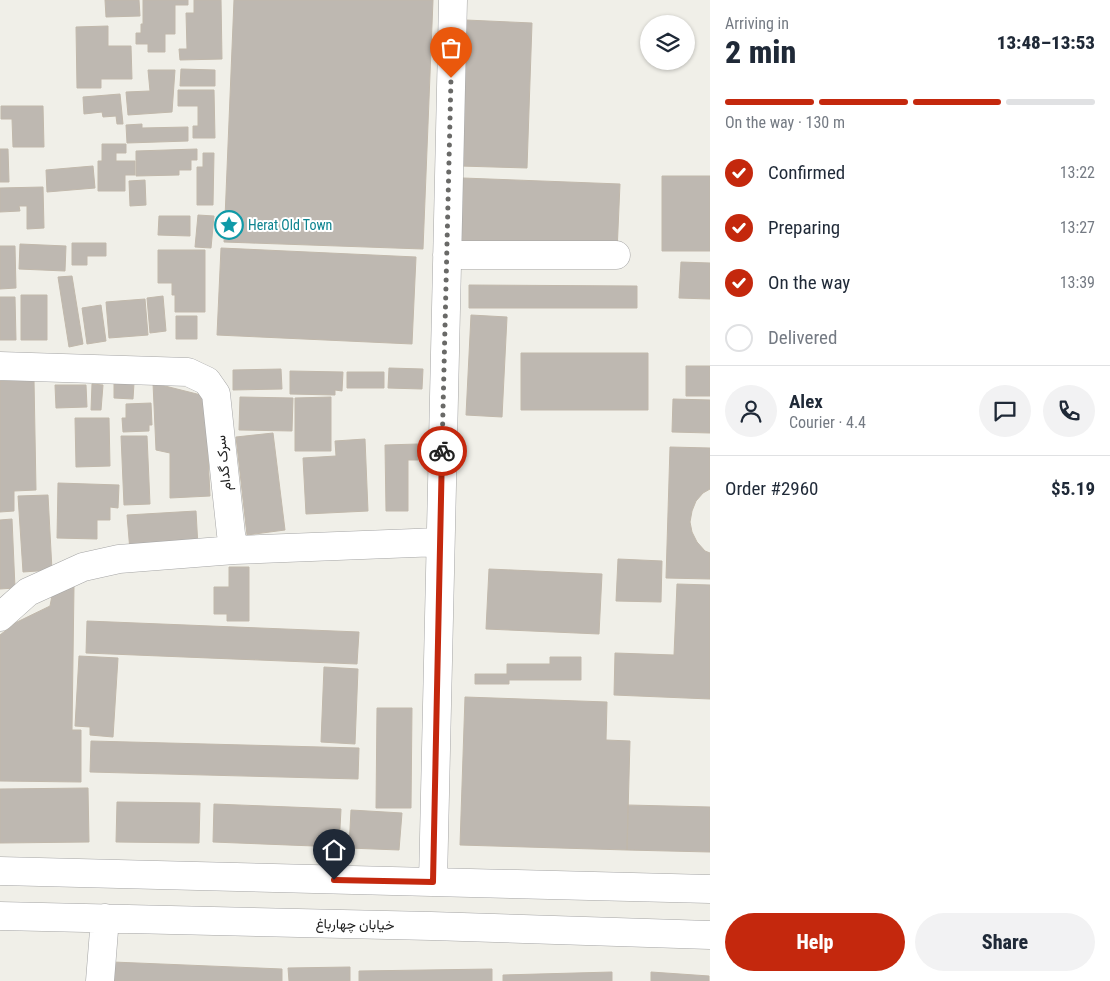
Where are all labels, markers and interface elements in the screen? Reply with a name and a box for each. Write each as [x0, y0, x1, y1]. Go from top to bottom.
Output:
text: Arriving in [725, 14, 789, 33]
map controls [640, 15, 695, 70]
button: layers [640, 15, 695, 70]
pin [430, 27, 472, 78]
text: 13:48–13:53 [997, 31, 1095, 54]
text: 2 min [725, 33, 796, 71]
icon: bag [437, 34, 465, 62]
text: On the way · 130 m [725, 113, 845, 132]
icon: check [725, 159, 753, 187]
text: Confirmed [768, 161, 845, 184]
text: 13:22 [1060, 163, 1095, 182]
place icon: Herat Old Town [214, 210, 244, 240]
icon: check [725, 214, 753, 242]
text: Preparing [768, 216, 840, 239]
place label: Herat Old Town [248, 217, 332, 233]
text: 13:27 [1060, 218, 1095, 237]
icon: check [725, 269, 753, 297]
text: On the way [768, 271, 850, 294]
text: 13:39 [1060, 273, 1095, 292]
text: Delivered [768, 326, 837, 349]
button: person [725, 385, 777, 437]
button: chat [979, 385, 1031, 437]
button: phone [1043, 385, 1095, 437]
text: Alex [789, 390, 823, 413]
text: Courier · 4.4 [789, 413, 866, 432]
courier [417, 426, 467, 476]
street label: سرک گدام [212, 434, 235, 492]
icon: bike [428, 437, 456, 465]
text: Order #2960 [725, 477, 818, 500]
text: $5.19 [1051, 477, 1095, 500]
pin [313, 829, 355, 880]
icon: home [320, 836, 348, 864]
button: Help [725, 913, 905, 971]
button: Share [915, 913, 1095, 971]
street label: خیابان چهارباغ [315, 915, 395, 936]

